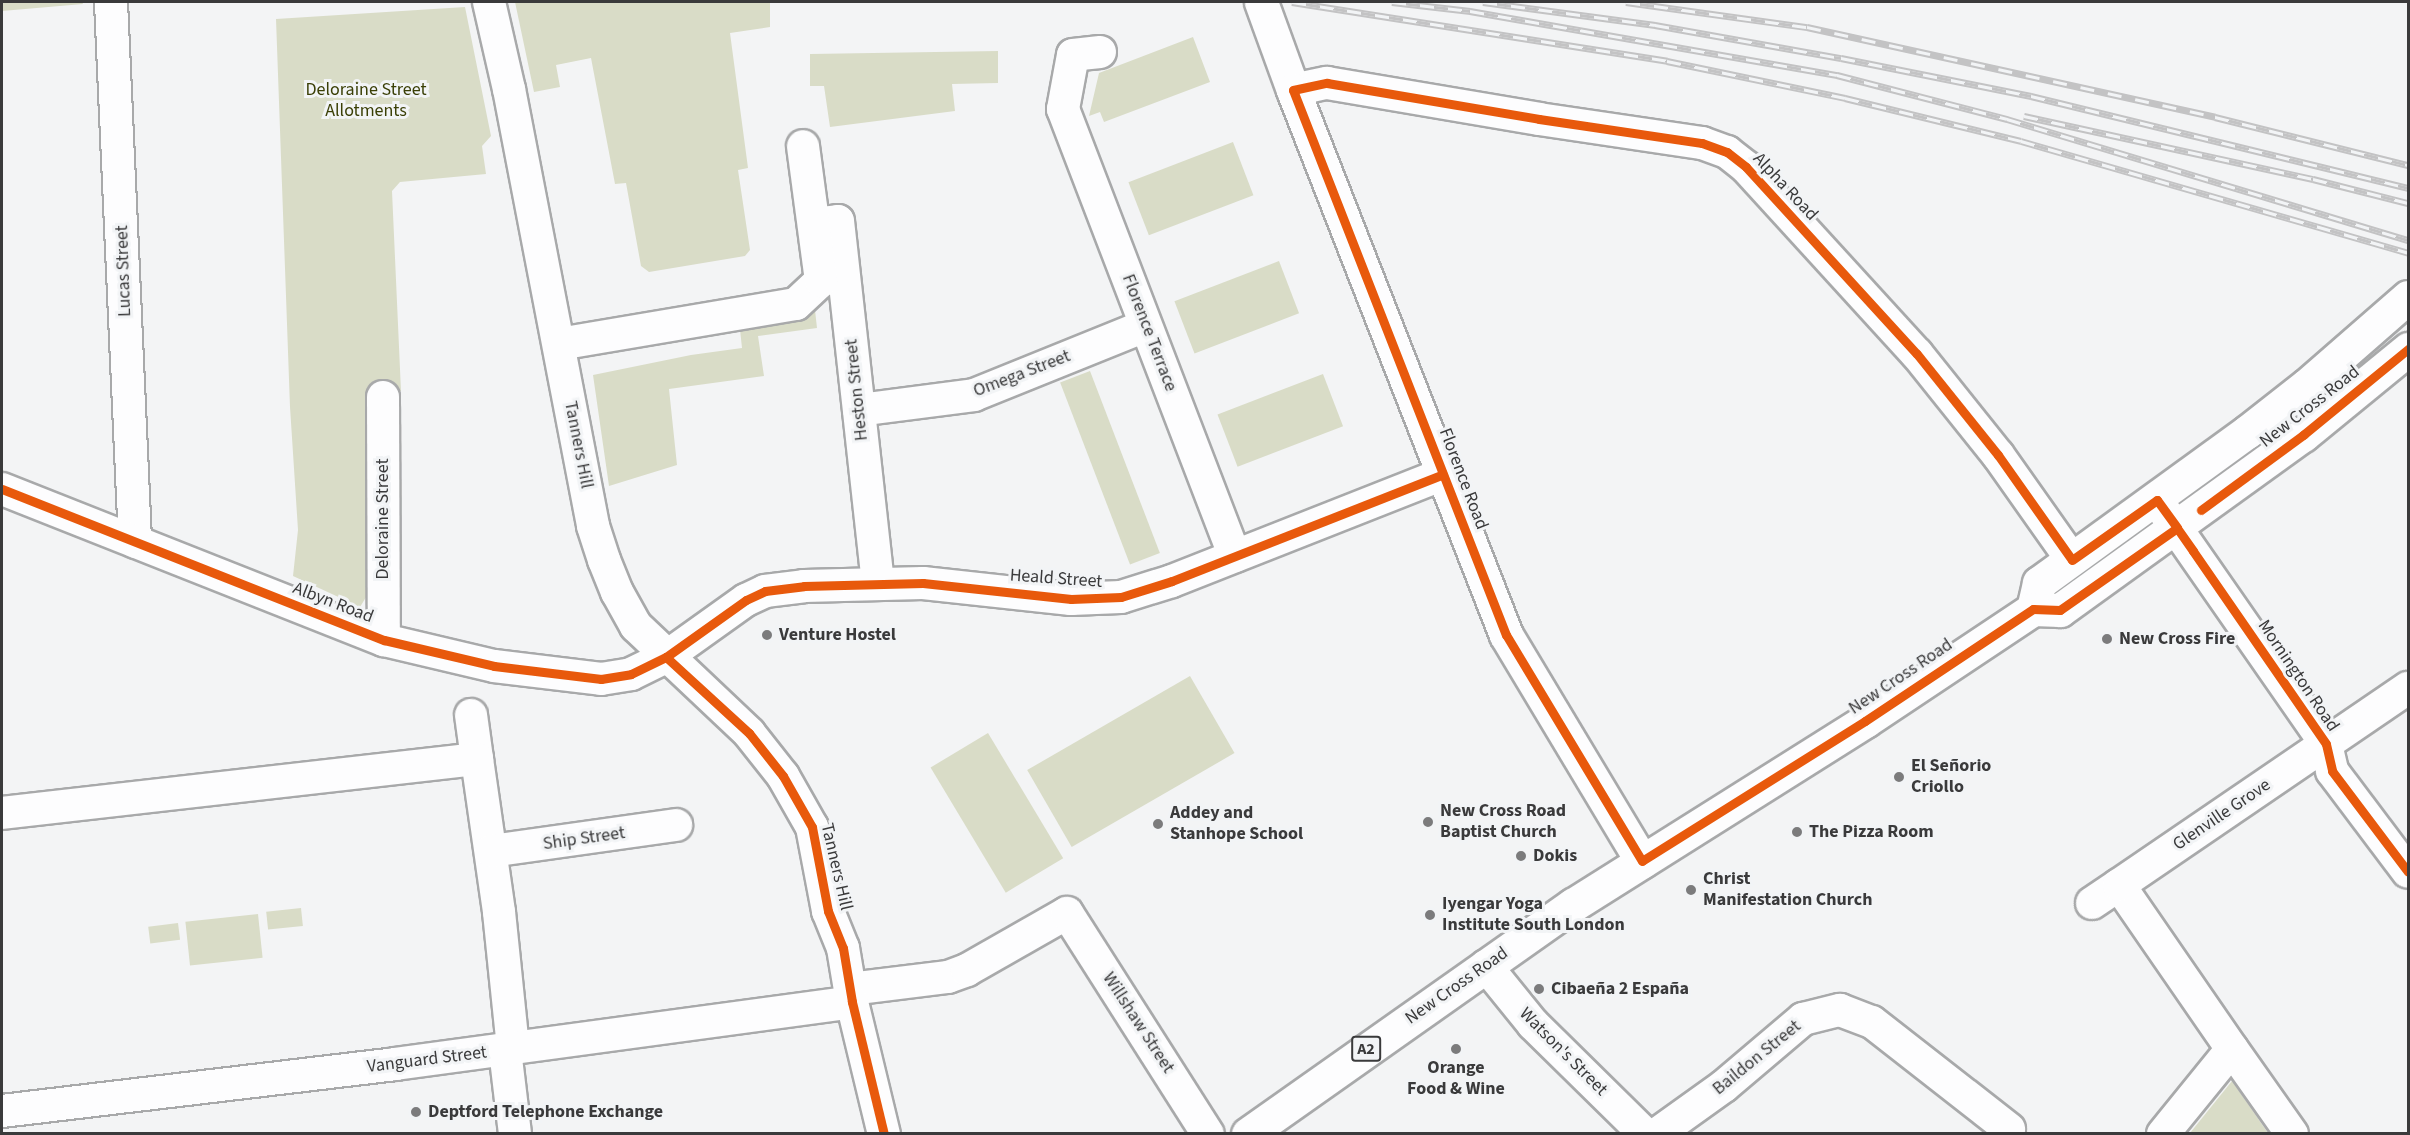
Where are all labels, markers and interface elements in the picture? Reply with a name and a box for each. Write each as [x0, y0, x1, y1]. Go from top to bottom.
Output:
park label: Deloraine Street Allotments [305, 80, 427, 122]
street label: Alpha Road [1748, 148, 1822, 226]
street label: Lucas Street [112, 225, 136, 317]
street label: Florence Terrace [1117, 271, 1181, 395]
street label: Heston Street [841, 338, 873, 442]
street label: Omega Street [970, 346, 1074, 402]
street label: New Cross Road [2256, 361, 2364, 453]
street label: Tanners Hill [559, 399, 597, 491]
street label: Florence Road [1434, 425, 1492, 533]
street label: Deloraine Street [372, 458, 394, 580]
street label: Heald Street [1009, 565, 1103, 593]
street label: Albyn Road [290, 578, 376, 628]
street label: Mornington Road [2253, 616, 2343, 736]
place label: Venture Hostel [779, 624, 896, 646]
marker: Venture Hostel [760, 628, 774, 642]
place label: New Cross Fire [2119, 628, 2235, 650]
marker: New Cross Fire [2100, 632, 2114, 646]
street label: New Cross Road [1845, 634, 1957, 720]
place label: El Señorio Criollo [1911, 756, 1991, 798]
marker: El Señorio Criollo [1892, 770, 1906, 784]
street label: Glenville Grove [2169, 774, 2275, 856]
place label: New Cross Road Baptist Church [1440, 801, 1566, 844]
place label: Addey and Stanhope School [1170, 803, 1303, 846]
marker: New Cross Road Baptist Church [1421, 815, 1435, 829]
marker: Addey and Stanhope School [1151, 817, 1165, 831]
street label: Tanners Hill [816, 821, 856, 913]
place label: The Pizza Room [1809, 821, 1934, 843]
street label: Ship Street [542, 823, 626, 855]
marker: The Pizza Room [1790, 825, 1804, 839]
place label: Dokis [1533, 845, 1577, 867]
marker: Dokis [1514, 849, 1528, 863]
place label: Christ Manifestation Church [1703, 869, 1872, 912]
marker: Christ Manifestation Church [1684, 883, 1698, 897]
place label: Iyengar Yoga Institute South London [1442, 894, 1625, 936]
marker: Iyengar Yoga Institute South London [1423, 908, 1437, 922]
street label: New Cross Road [1401, 943, 1513, 1029]
street label: Willshaw Street [1097, 969, 1179, 1077]
place label: Cibaeña 2 España [1551, 978, 1689, 1000]
marker: Cibaeña 2 España [1532, 982, 1546, 996]
street label: Watson's Street [1514, 1003, 1612, 1101]
street label: Baildon Street [1709, 1016, 1805, 1100]
road number: A2 [1351, 1036, 1381, 1062]
street label: Vanguard Street [366, 1042, 488, 1078]
marker: Orange Food & Wine [1449, 1042, 1463, 1056]
place label: Orange Food & Wine [1407, 1058, 1505, 1100]
place label: Deptford Telephone Exchange [428, 1101, 663, 1123]
marker: Deptford Telephone Exchange [409, 1105, 423, 1119]

